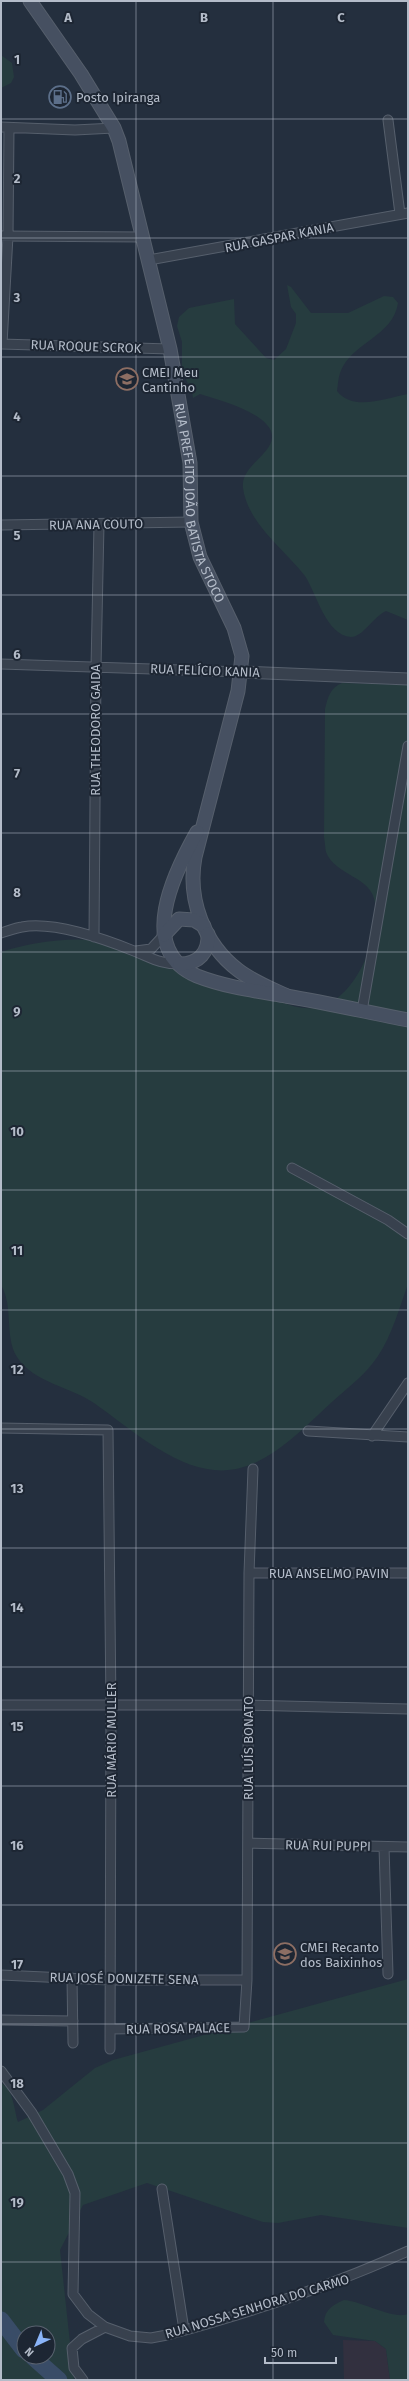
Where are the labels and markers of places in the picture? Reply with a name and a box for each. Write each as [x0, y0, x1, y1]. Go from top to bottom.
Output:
fuel station icon: Posto Ipiranga [47, 84, 73, 110]
place label: Posto Ipiranga [76, 90, 160, 105]
place label: CMEI Meu Cantinho [142, 365, 198, 395]
school or university icon: CMEI Meu Cantinho [114, 366, 140, 392]
place label: CMEI Recanto dos Baixinhos [300, 1940, 382, 1970]
school or university icon: CMEI Recanto dos Baixinhos [272, 1941, 298, 1967]

